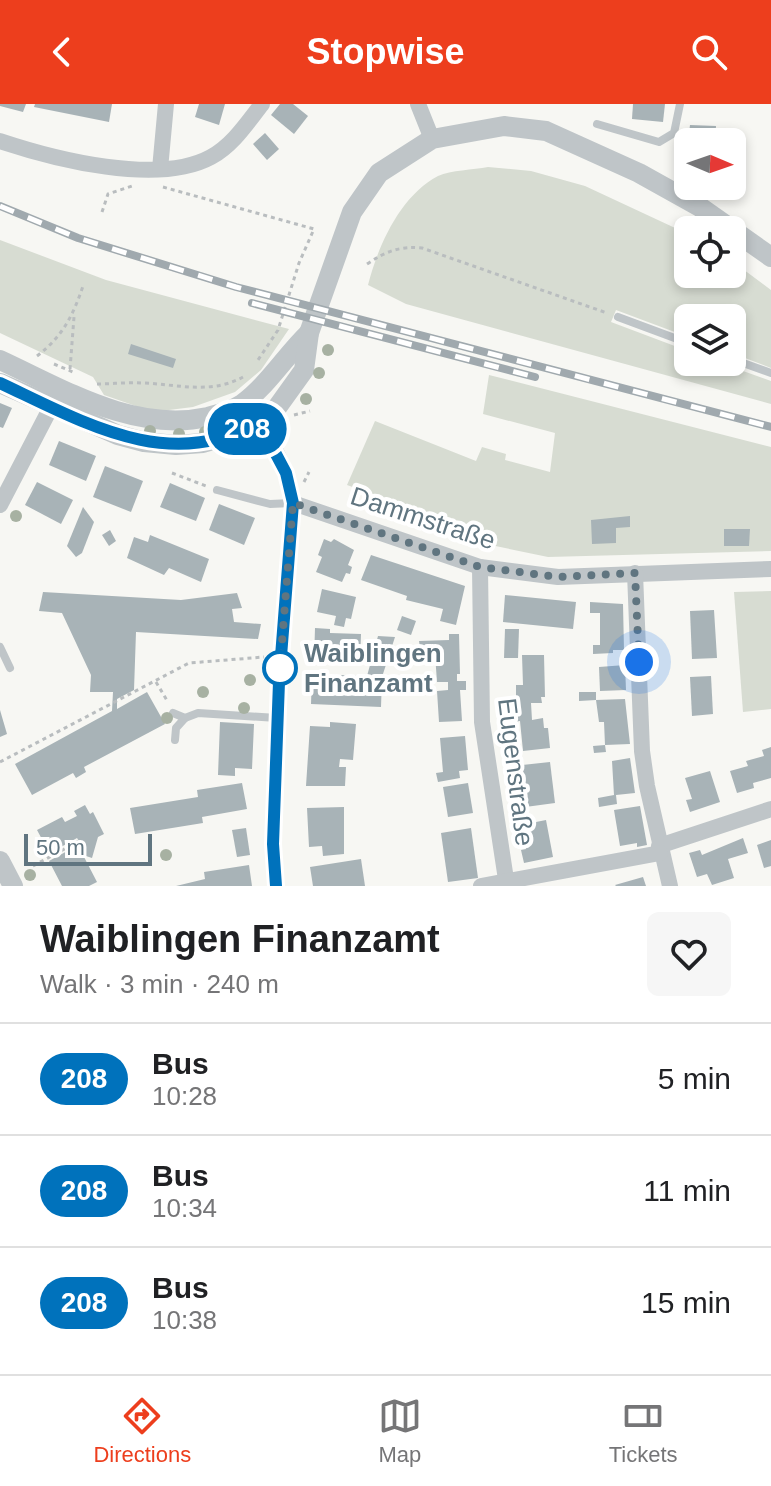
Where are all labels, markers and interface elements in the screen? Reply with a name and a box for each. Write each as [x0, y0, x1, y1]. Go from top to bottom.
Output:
icon: back [40, 30, 84, 74]
icon: search [687, 30, 731, 74]
text: Stopwise [306, 31, 465, 72]
north arrow [674, 128, 746, 200]
map controls [674, 128, 746, 376]
button: locate [674, 216, 746, 288]
button: layers [674, 304, 746, 376]
line badge: 208 [201, 403, 293, 455]
text: 208 [224, 413, 270, 444]
street label: Dammstraße [347, 481, 499, 555]
place label: Waiblingen Finanzamt [304, 638, 442, 698]
your location [619, 642, 659, 682]
marker: Waiblingen Finanzamt [263, 651, 297, 685]
street label: Eugenstraße [492, 696, 540, 848]
scale bar [24, 830, 152, 866]
text: 50 m [36, 835, 85, 860]
button: heart [647, 912, 731, 996]
text: Waiblingen Finanzamt [40, 918, 440, 960]
text: Walk · 3 min · 240 m [40, 969, 279, 999]
text: Bus [152, 1047, 209, 1080]
text: 5 min [658, 1062, 731, 1095]
text: 208 [61, 1063, 107, 1094]
text: 10:28 [152, 1081, 217, 1111]
text: Bus [152, 1159, 209, 1192]
text: 11 min [643, 1174, 731, 1207]
text: 208 [61, 1175, 107, 1206]
text: 10:34 [152, 1193, 217, 1223]
text: Bus [152, 1271, 209, 1304]
text: 15 min [641, 1286, 731, 1319]
text: 208 [61, 1287, 107, 1318]
text: 10:38 [152, 1305, 217, 1335]
tab: Directions [93, 1394, 191, 1468]
tab: Map [378, 1394, 422, 1468]
tab: Tickets [609, 1394, 678, 1468]

